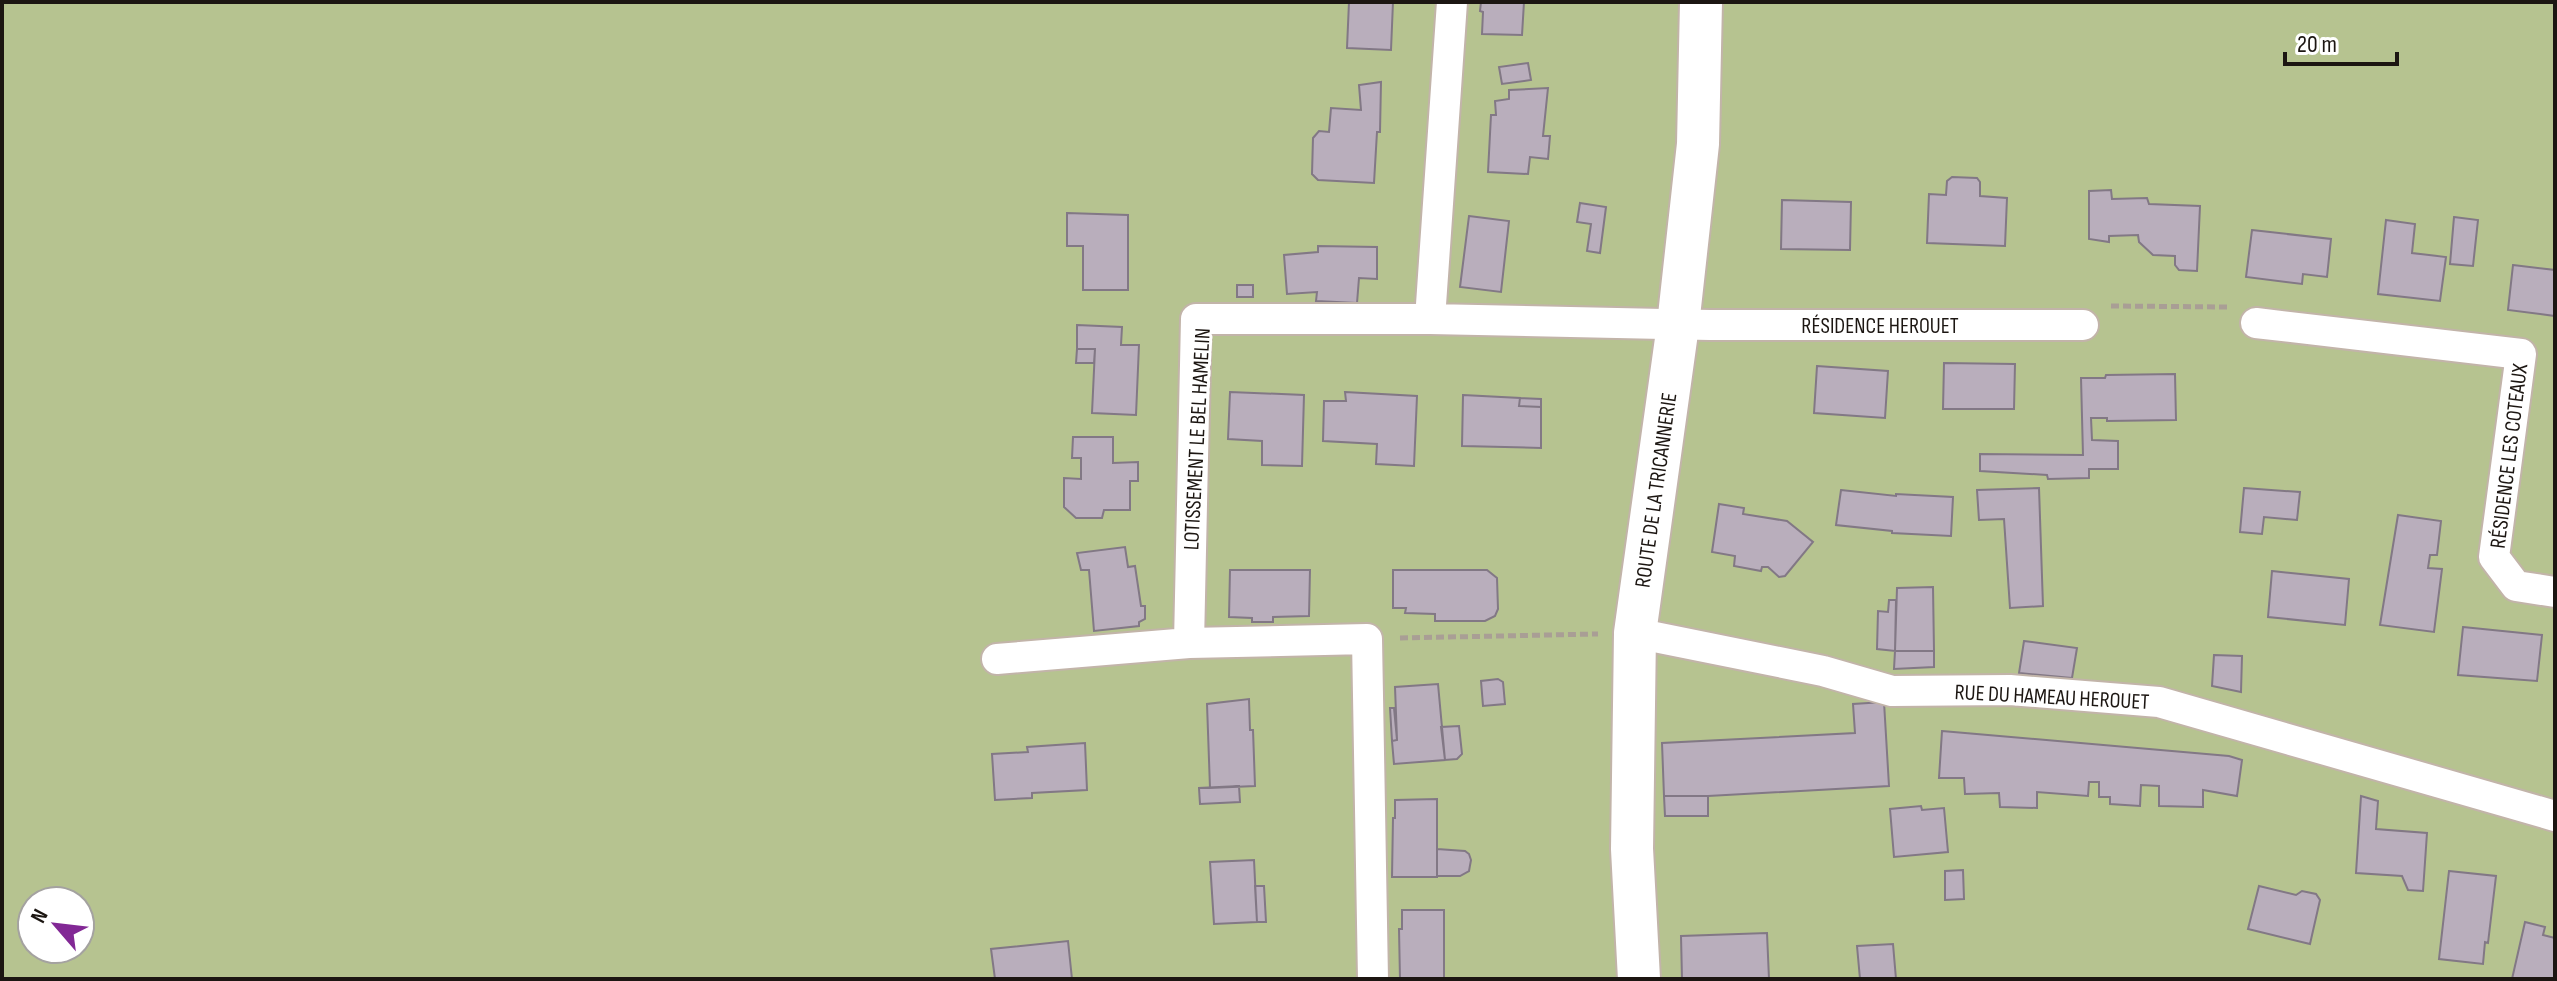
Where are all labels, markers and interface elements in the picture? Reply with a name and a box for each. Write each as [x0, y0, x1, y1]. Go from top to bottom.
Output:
scale bar [2285, 16, 2397, 66]
text: 20 m [2297, 30, 2337, 59]
street label: RÉSIDENCE HEROUET [1801, 313, 1959, 340]
street label: LOTISSEMENT LE BEL HAMELIN [1178, 327, 1217, 551]
street label: RÉSIDENCE LES COTEAUX [2485, 362, 2534, 550]
street label: ROUTE DE LA TRICANNERIE [1629, 391, 1684, 589]
street label: RUE DU HAMEAU HEROUET [1954, 679, 2150, 716]
north arrow [16, 885, 96, 965]
text: N [25, 905, 54, 928]

